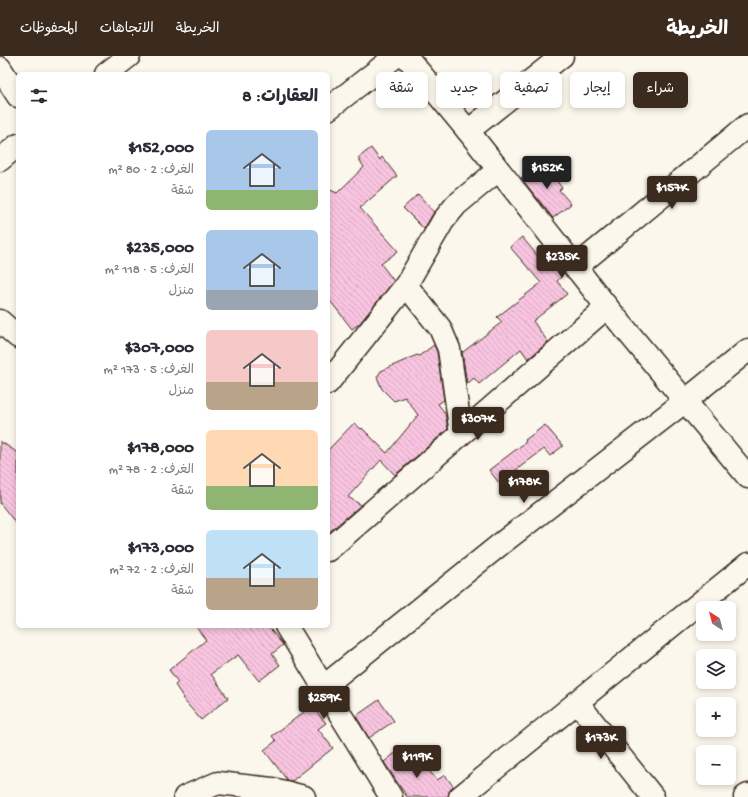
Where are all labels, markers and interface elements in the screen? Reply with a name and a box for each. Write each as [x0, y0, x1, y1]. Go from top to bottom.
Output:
text: الخريطة [666, 19, 728, 42]
text: المحفوظات [20, 21, 78, 38]
text: الاتجاهات [100, 21, 154, 38]
text: الخريطة [176, 21, 219, 38]
chip: شقة [376, 72, 428, 108]
chip: جديد [436, 72, 492, 108]
chip: تصفية [500, 72, 562, 108]
chip: إيجار [570, 72, 625, 108]
chip: شراء [633, 72, 688, 108]
icon: filters [28, 85, 50, 107]
text: العقارات: 8 [242, 88, 318, 108]
text: $152,000 [128, 139, 194, 159]
icon: home [238, 146, 286, 194]
pin: $152K [519, 156, 575, 190]
text: $152K [531, 161, 563, 176]
text: الغرف: 2 · 80 m² [108, 163, 194, 178]
pin: $157K [644, 176, 700, 210]
text: $157K [656, 181, 688, 196]
text: شقة [171, 184, 194, 199]
text: $235,000 [126, 239, 194, 259]
pin: $235K [534, 245, 590, 279]
icon: home [238, 246, 286, 294]
text: $235K [546, 250, 578, 265]
text: الغرف: 5 · 118 m² [105, 263, 194, 278]
text: منزل [168, 284, 194, 299]
text: $307,000 [125, 339, 194, 359]
icon: home [238, 346, 286, 394]
text: الغرف: 5 · 173 m² [104, 363, 194, 378]
text: منزل [168, 384, 194, 399]
pin: $307K [450, 407, 506, 441]
text: $307K [461, 412, 495, 427]
text: $178,000 [127, 439, 194, 459]
icon: home [238, 446, 286, 494]
text: الغرف: 2 · 78 m² [109, 463, 194, 478]
pin: $178K [496, 470, 552, 504]
text: $178K [508, 475, 540, 490]
text: شقة [171, 484, 194, 499]
text: $173,000 [128, 539, 194, 559]
icon: home [238, 546, 286, 594]
text: الغرف: 2 · 72 m² [110, 563, 194, 578]
text: شقة [171, 584, 194, 599]
north arrow [696, 601, 736, 641]
map controls [696, 601, 736, 785]
button: layers [696, 649, 736, 689]
pin: $259K [296, 686, 352, 720]
text: $259K [308, 691, 340, 706]
button: + [696, 697, 736, 737]
pin: $173K [573, 726, 629, 760]
text: $173K [585, 731, 617, 746]
pin: $119K [389, 745, 445, 779]
button: − [696, 745, 736, 785]
text: $119K [402, 750, 432, 765]

